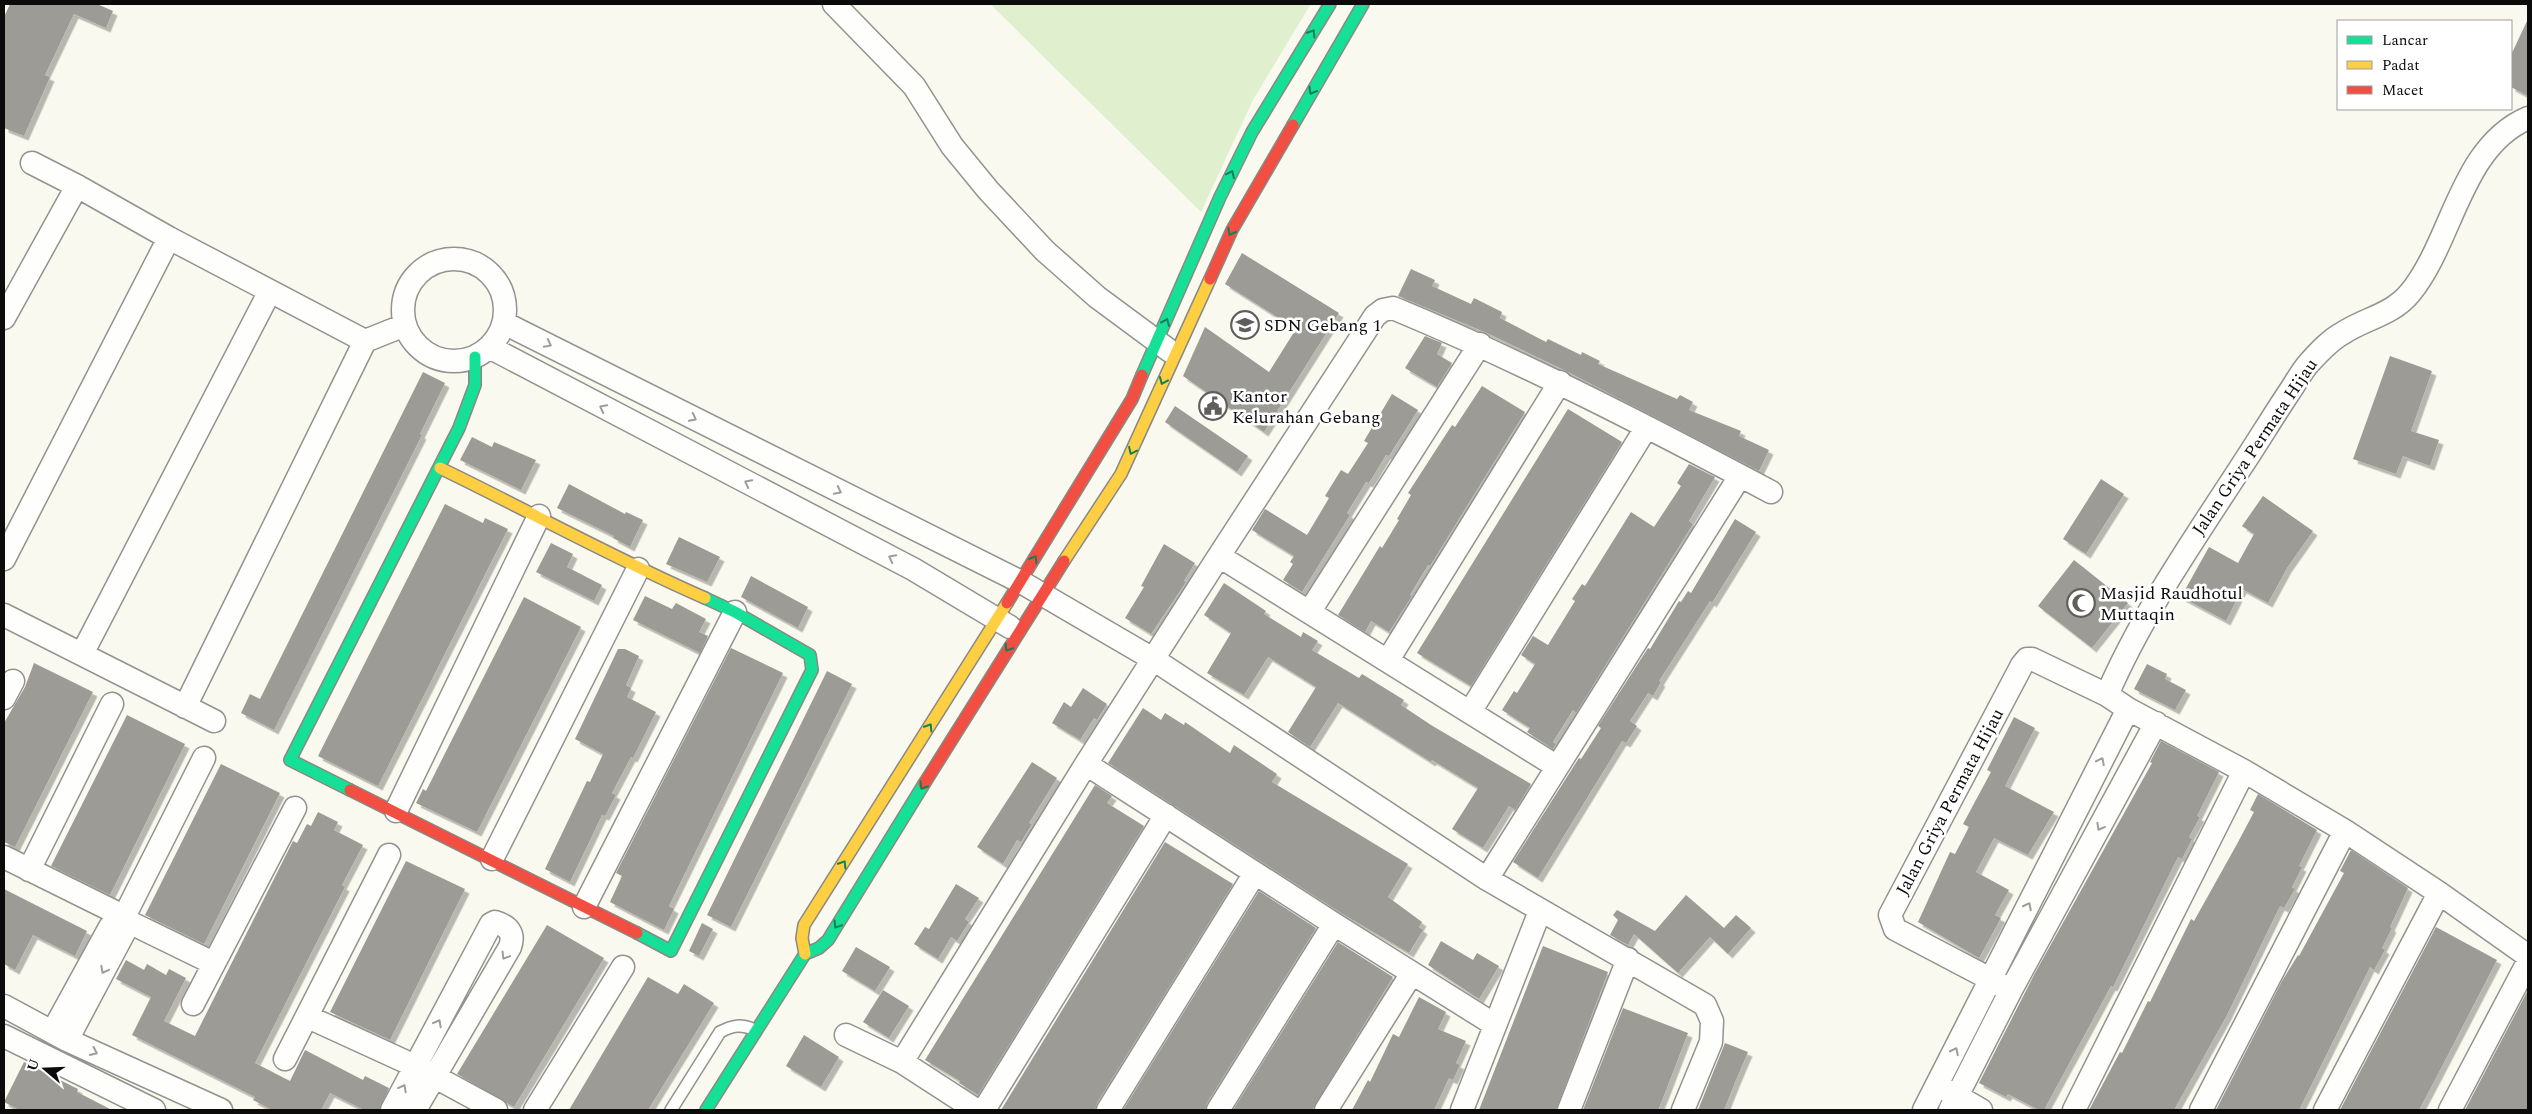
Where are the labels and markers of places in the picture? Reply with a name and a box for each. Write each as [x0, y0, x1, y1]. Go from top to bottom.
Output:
school or university icon: SDN Gebang 1 [1230, 310, 1260, 340]
place label: SDN Gebang 1 [1264, 312, 1382, 339]
place label: Kantor Kelurahan Gebang [1232, 383, 1381, 431]
public building icon: Kantor Kelurahan Gebang [1198, 391, 1228, 421]
place label: Masjid Raudhotul Muttaqin [2100, 580, 2243, 628]
mosque icon: Masjid Raudhotul Muttaqin [2066, 588, 2096, 618]

